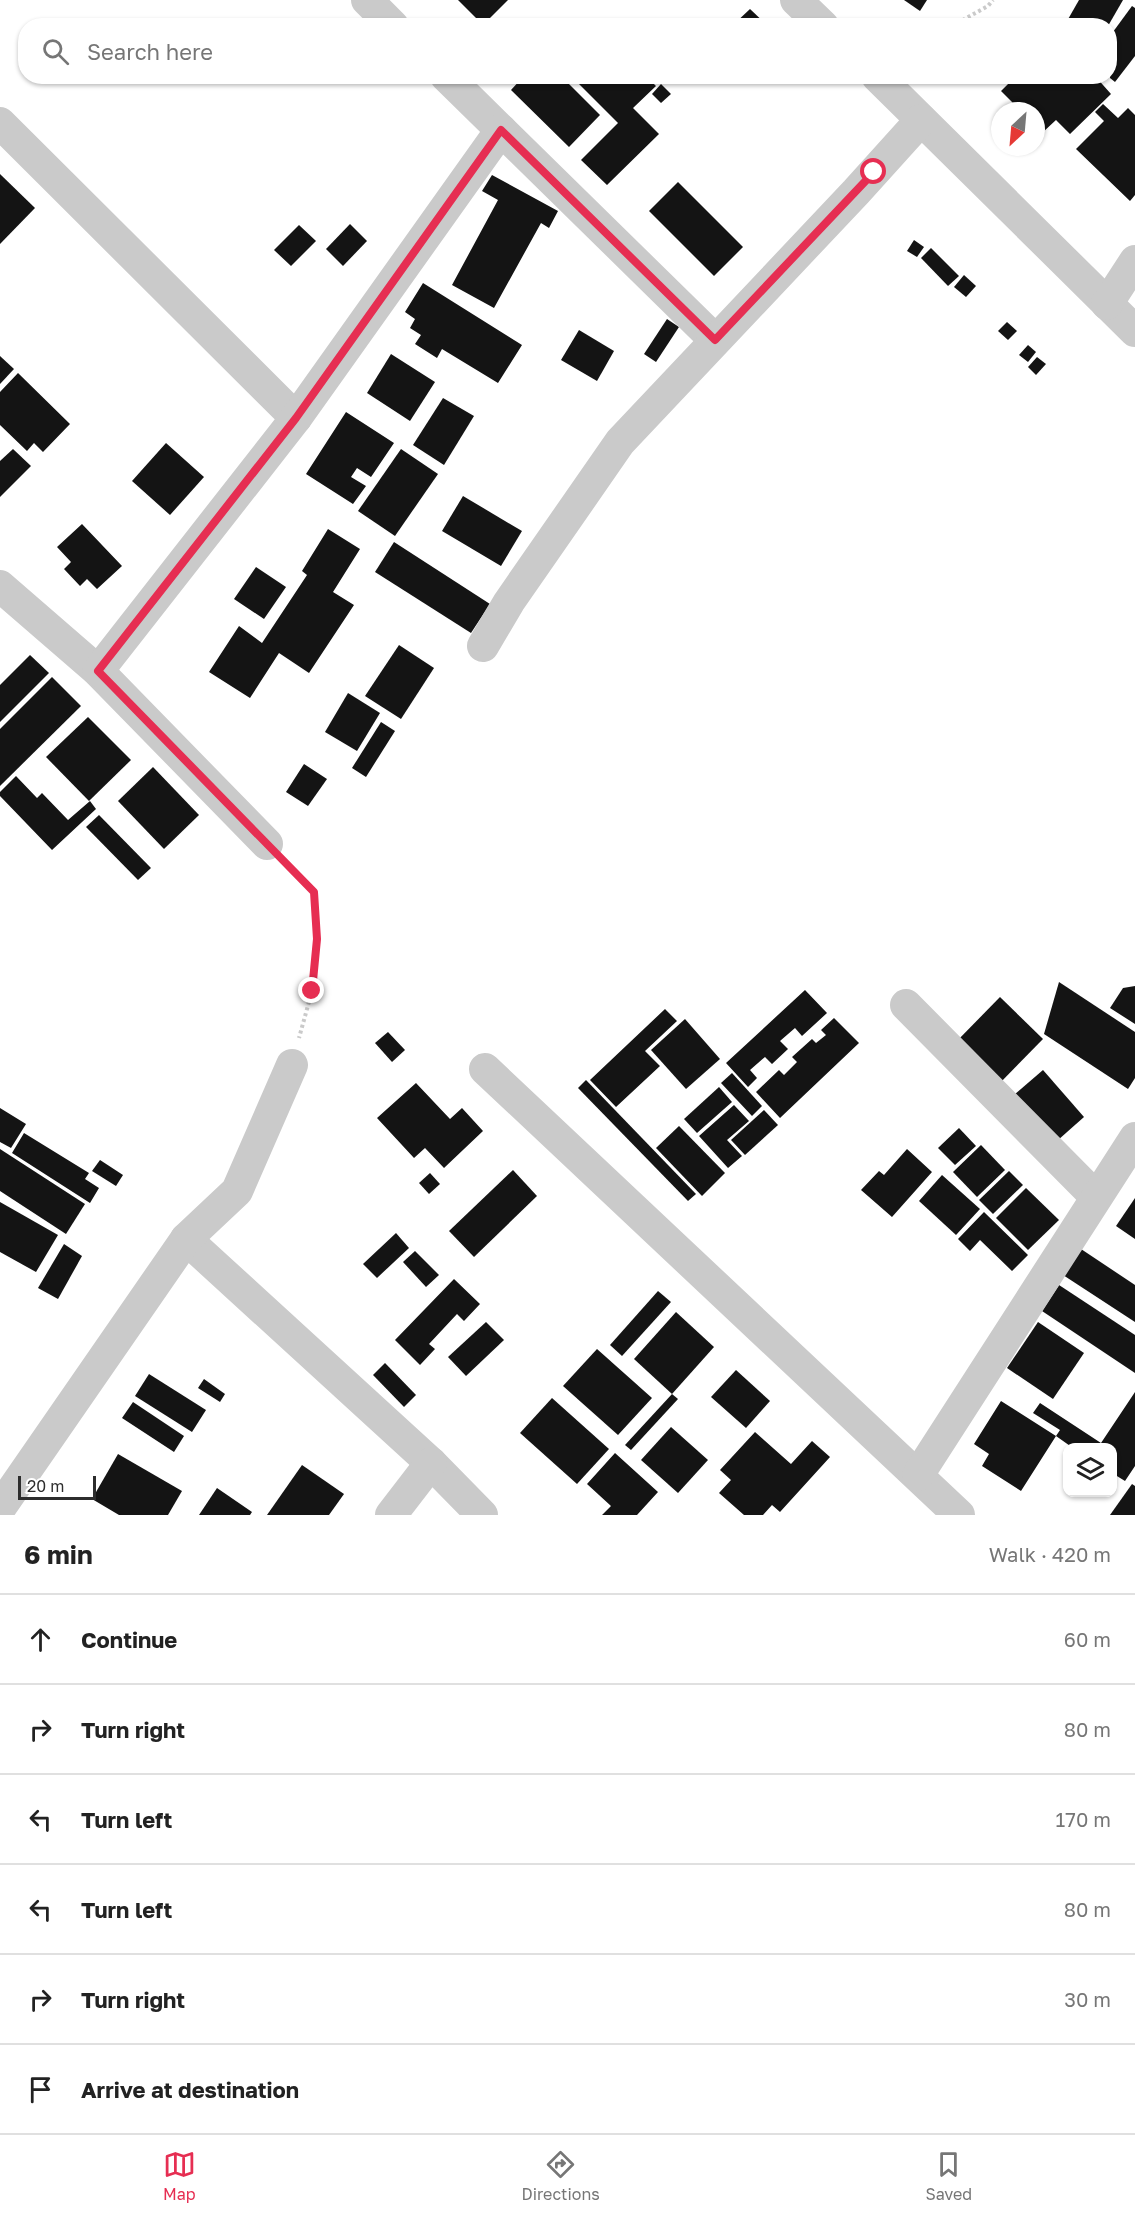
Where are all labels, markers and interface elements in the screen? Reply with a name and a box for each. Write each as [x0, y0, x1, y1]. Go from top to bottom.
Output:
search box [18, 18, 1117, 84]
icon: search [39, 35, 72, 68]
text: Search here [87, 38, 213, 65]
north arrow [991, 102, 1045, 156]
route start [860, 158, 886, 184]
route end [298, 977, 324, 1003]
map controls [1063, 1443, 1117, 1497]
button: layers [1063, 1443, 1117, 1497]
scale bar [18, 1473, 96, 1500]
text: 20 m [27, 1476, 64, 1496]
text: 6 min [24, 1539, 93, 1570]
text: Walk · 420 m [989, 1542, 1111, 1566]
icon: ahead [24, 1623, 57, 1656]
text: Continue [81, 1626, 177, 1653]
text: 60 m [1064, 1627, 1111, 1651]
icon: right [24, 1713, 57, 1746]
text: Turn right [81, 1716, 185, 1743]
text: 80 m [1064, 1717, 1111, 1741]
icon: left [24, 1803, 57, 1836]
text: Turn left [81, 1806, 172, 1833]
text: 170 m [1056, 1807, 1111, 1831]
icon: left [24, 1893, 57, 1926]
text: Turn left [81, 1896, 172, 1923]
text: 80 m [1064, 1897, 1111, 1921]
icon: right [24, 1983, 57, 2016]
text: Turn right [81, 1986, 185, 2013]
text: 30 m [1064, 1987, 1111, 2011]
icon: arrive [24, 2073, 57, 2106]
text: Arrive at destination [81, 2076, 299, 2103]
tab: Map [163, 2148, 196, 2204]
tab: Directions [522, 2148, 600, 2204]
tab: Saved [925, 2148, 972, 2204]

